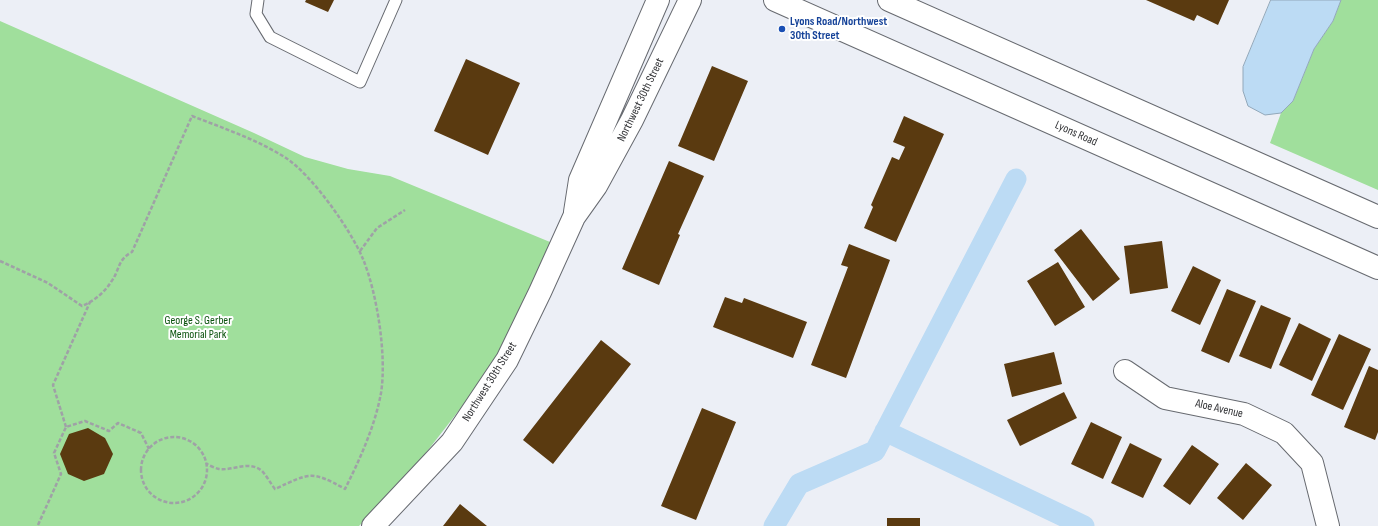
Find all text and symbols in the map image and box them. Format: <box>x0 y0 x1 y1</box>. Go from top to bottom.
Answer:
place label: Lyons Road/Northwest 30th Street <box>790 15 887 43</box>
marker: Lyons Road/Northwest 30th Street <box>777 24 787 34</box>
street label: Northwest 30th Street <box>615 56 667 144</box>
street label: Lyons Road <box>1053 118 1099 150</box>
park label: George S. Gerber Memorial Park <box>164 314 232 342</box>
street label: Northwest 30th Street <box>460 339 520 425</box>
street label: Aloe Avenue <box>1194 397 1244 421</box>

